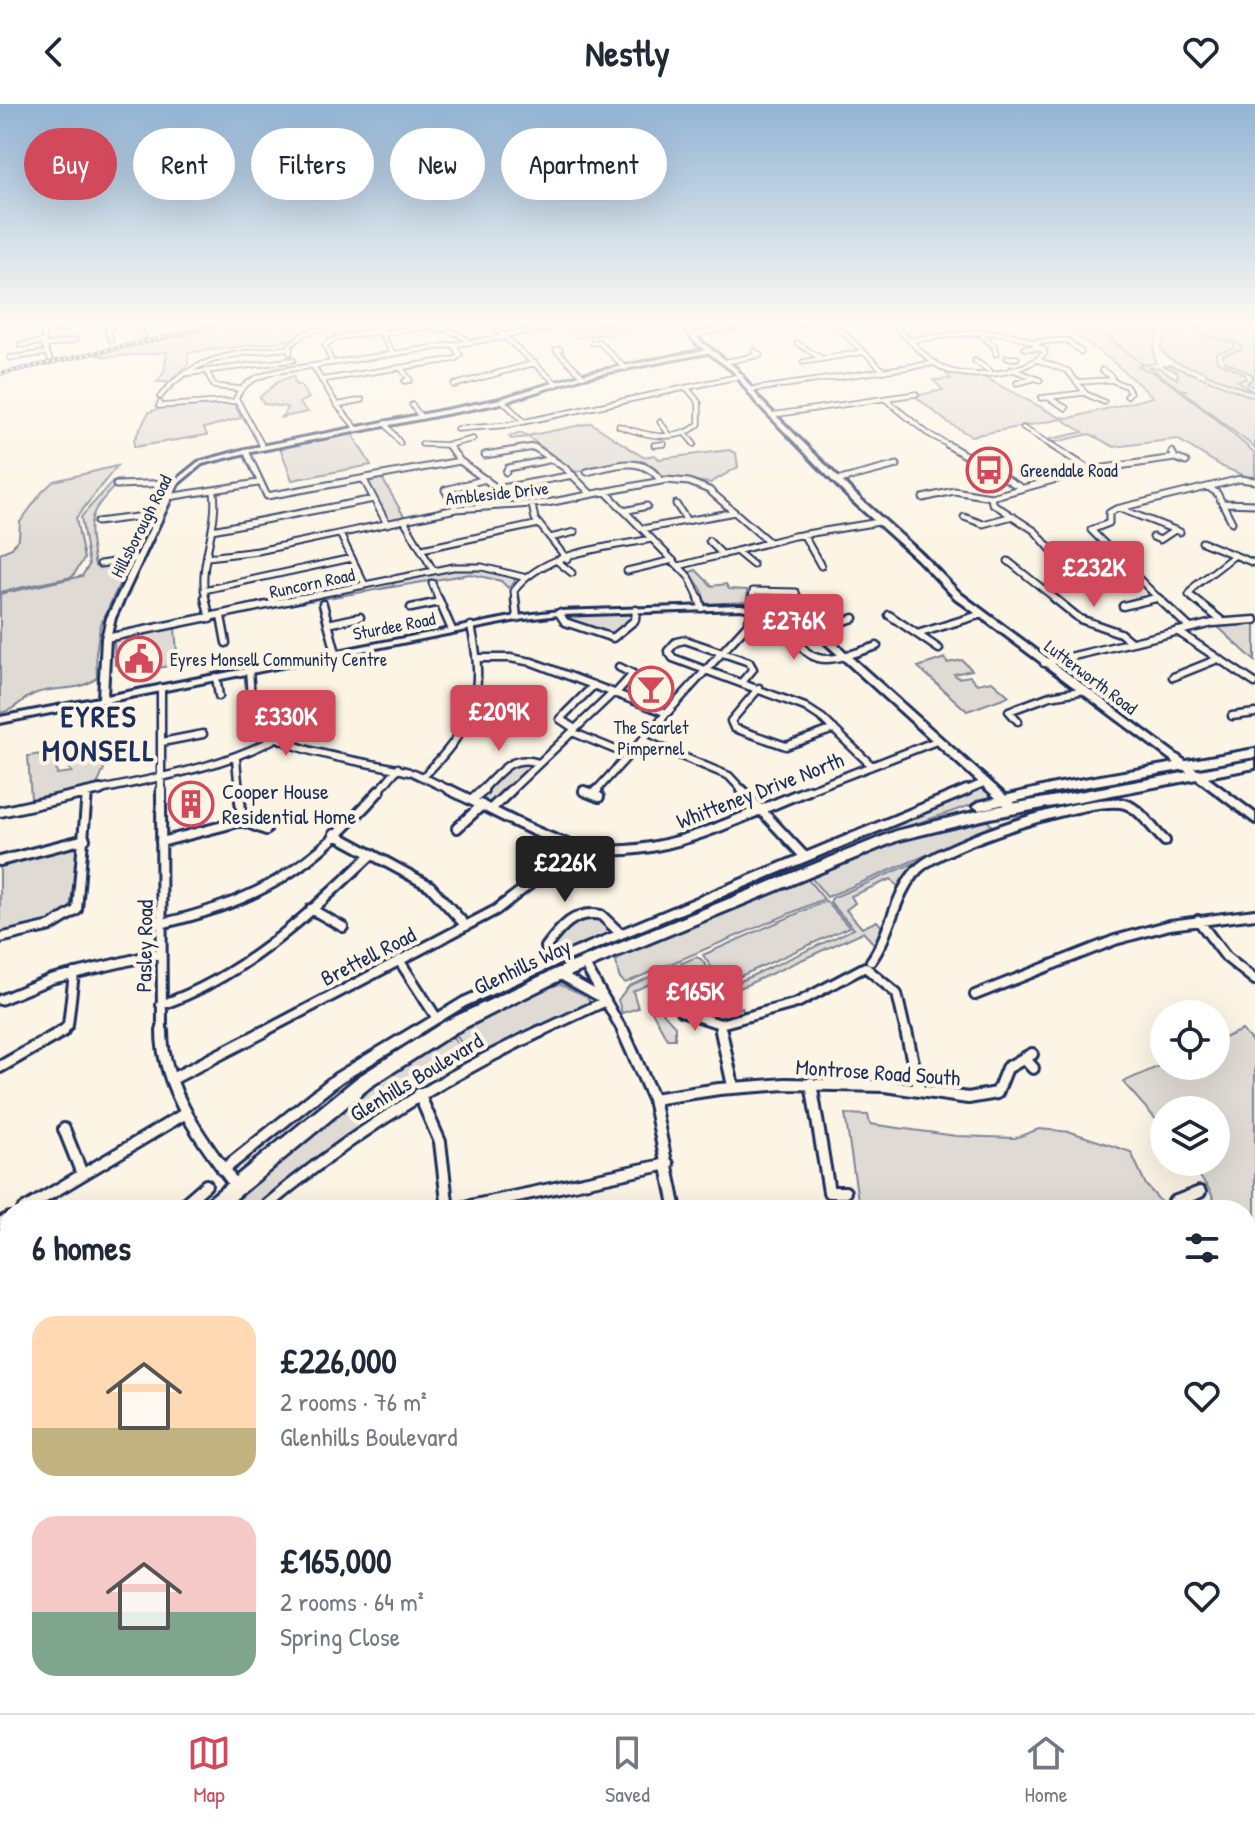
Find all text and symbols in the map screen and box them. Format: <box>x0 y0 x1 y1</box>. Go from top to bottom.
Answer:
text: Nestly <box>585 28 670 77</box>
icon: back <box>32 30 76 74</box>
icon: heart <box>1179 30 1223 74</box>
chip: Buy <box>24 128 117 200</box>
chip: Rent <box>133 128 235 200</box>
chip: Filters <box>251 128 374 200</box>
chip: New <box>390 128 485 200</box>
chip: Apartment <box>501 128 667 200</box>
bus stop icon: Greendale Road <box>965 446 1013 494</box>
place label: Greendale Road <box>1020 458 1118 483</box>
street label: Hillsborough Road <box>104 470 178 582</box>
street label: Ambleside Drive <box>444 475 550 511</box>
pin: £232K <box>1038 541 1150 609</box>
text: £232K <box>1062 549 1126 584</box>
street label: Runcorn Road <box>267 562 357 604</box>
pin: £276K <box>738 594 850 662</box>
text: £276K <box>762 602 826 637</box>
street label: Sturdee Road <box>351 606 437 646</box>
street label: Lutterworth Road <box>1039 634 1143 720</box>
public building icon: Eyres Monsell Community Centre <box>115 635 163 683</box>
place label: Eyres Monsell Community Centre <box>170 647 387 672</box>
bar icon: The Scarlet Pimpernel <box>627 665 675 713</box>
pin: £209K <box>443 685 555 753</box>
pin: £330K <box>230 690 342 758</box>
text: £209K <box>468 693 530 728</box>
district label: EYRES MONSELL <box>42 696 156 770</box>
text: £330K <box>255 698 317 733</box>
place label: The Scarlet Pimpernel <box>614 715 689 761</box>
street label: Whitteney Drive North <box>672 744 848 836</box>
place label: Cooper House Residential Home <box>222 776 357 831</box>
building icon: Cooper House Residential Home <box>167 780 215 828</box>
pin: £226K <box>509 836 621 904</box>
text: £226K <box>534 844 596 879</box>
street label: Pasley Road <box>128 899 160 993</box>
street label: Brettell Road <box>315 919 421 993</box>
street label: Glenhills Way <box>469 930 575 1002</box>
pin: £165K <box>639 965 751 1033</box>
text: £165K <box>666 973 724 1008</box>
map controls <box>1150 1000 1230 1176</box>
button: locate <box>1150 1000 1230 1080</box>
street label: Glenhills Boulevard <box>344 1025 488 1129</box>
street label: Montrose Road South <box>795 1051 961 1093</box>
button: layers <box>1150 1096 1230 1176</box>
text: 6 homes <box>32 1225 131 1271</box>
icon: filters <box>1180 1226 1224 1270</box>
text: £226,000 <box>280 1338 397 1384</box>
icon: home <box>96 1348 192 1444</box>
icon: heart <box>1180 1374 1224 1418</box>
text: 2 rooms · 76 m² <box>280 1384 427 1419</box>
text: Glenhills Boulevard <box>280 1419 458 1454</box>
text: £165,000 <box>280 1538 392 1584</box>
icon: home <box>96 1548 192 1644</box>
icon: heart <box>1180 1574 1224 1618</box>
text: 2 rooms · 64 m² <box>280 1584 424 1619</box>
text: Spring Close <box>280 1619 400 1654</box>
tab: Map <box>187 1731 231 1809</box>
tab: Saved <box>605 1731 650 1809</box>
tab: Home <box>1024 1731 1068 1809</box>

